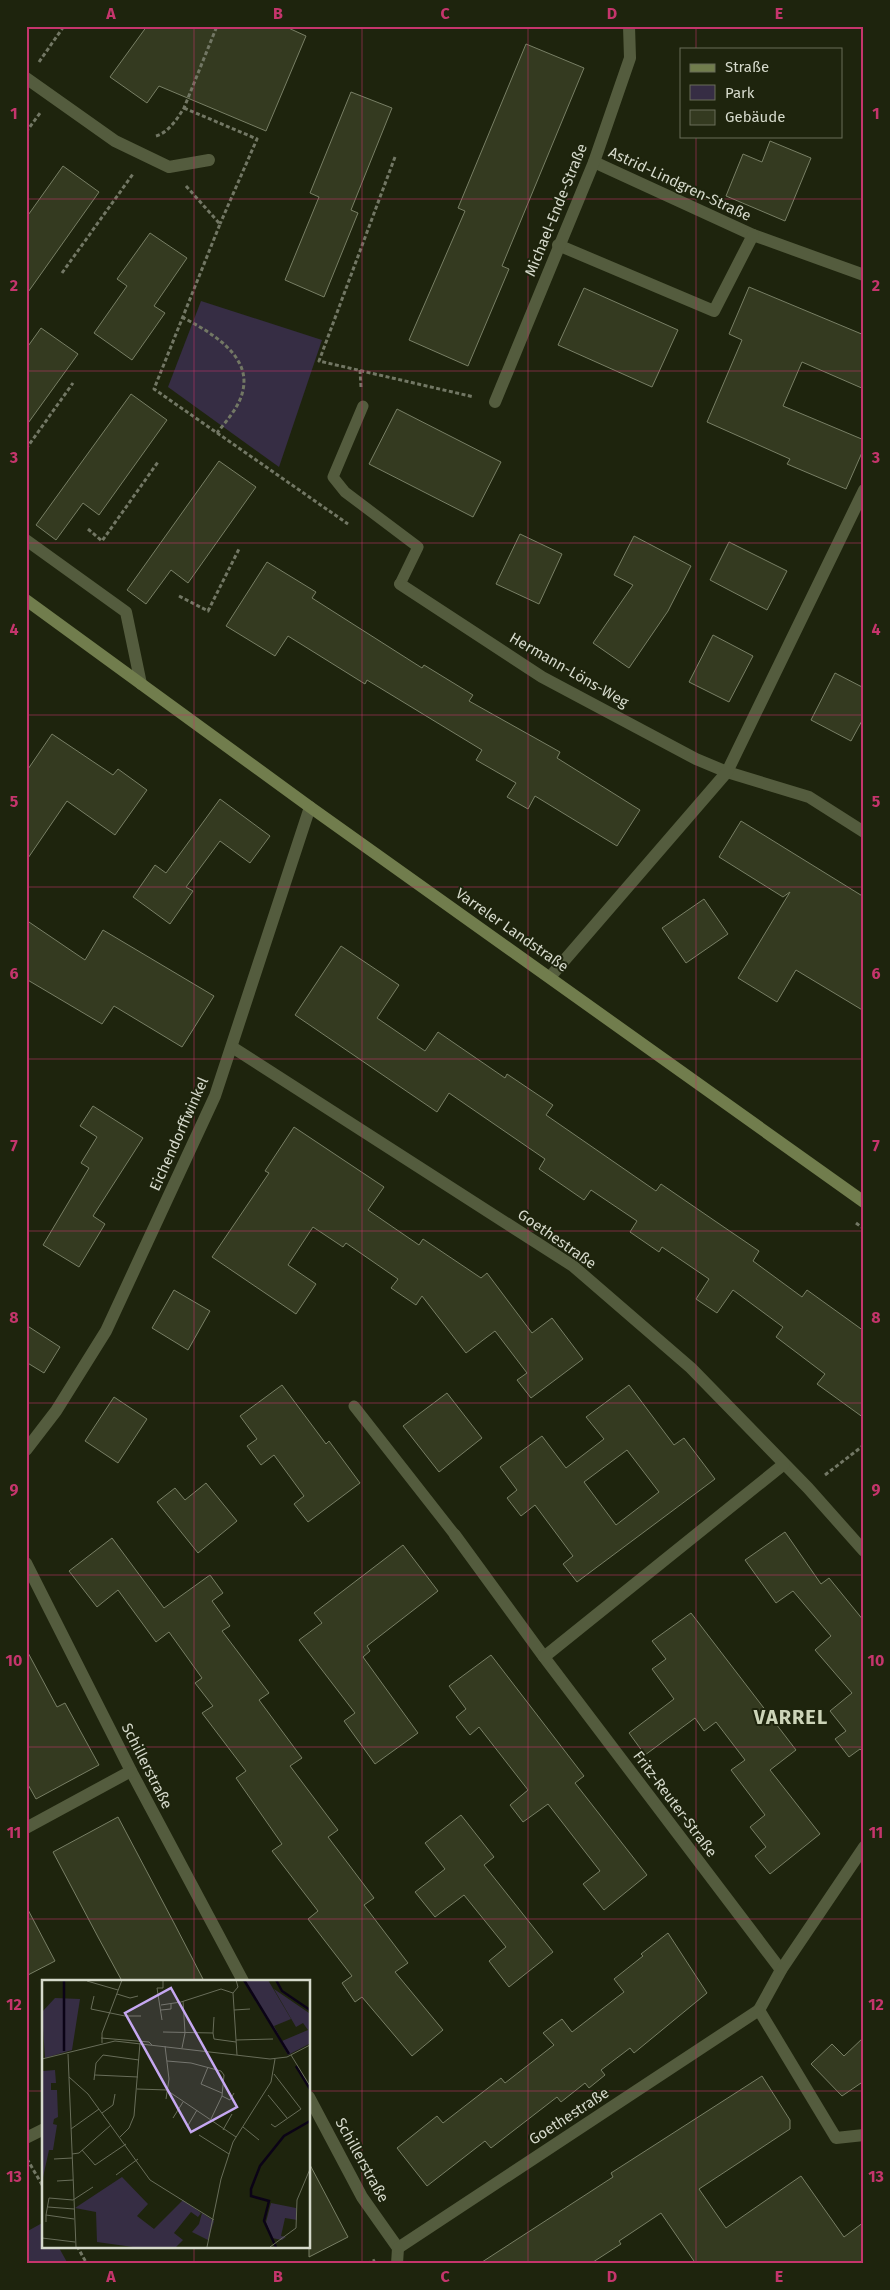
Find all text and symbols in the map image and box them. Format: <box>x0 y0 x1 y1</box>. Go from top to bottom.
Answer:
text: A <box>105 4 116 23</box>
text: B <box>273 4 283 23</box>
text: C <box>440 4 450 23</box>
text: D <box>607 4 617 23</box>
text: E <box>775 4 783 23</box>
legend <box>680 48 842 138</box>
text: Straße <box>725 58 769 76</box>
text: Park <box>725 84 755 102</box>
text: 1 <box>10 104 18 123</box>
text: 1 <box>872 104 880 123</box>
text: Gebäude <box>725 108 785 126</box>
street label: Michael-Ende-Straße <box>521 141 591 279</box>
street label: Astrid-Lindgren-Straße <box>606 143 754 225</box>
text: 2 <box>10 276 18 295</box>
text: 2 <box>872 276 880 295</box>
text: 3 <box>9 448 18 467</box>
text: 3 <box>871 448 880 467</box>
text: 4 <box>9 620 19 639</box>
text: 4 <box>871 620 881 639</box>
street label: Hermann-Löns-Weg <box>506 629 632 712</box>
text: 5 <box>10 792 19 811</box>
text: 5 <box>872 792 881 811</box>
street label: Varreler Landstraße <box>452 884 572 976</box>
text: 6 <box>9 964 19 983</box>
text: 6 <box>871 964 881 983</box>
street label: Eichendorffwinkel <box>146 1074 212 1194</box>
text: 7 <box>10 1136 18 1155</box>
text: 7 <box>872 1136 880 1155</box>
street label: Goethestraße <box>514 1205 600 1273</box>
text: 8 <box>9 1308 19 1327</box>
text: 8 <box>871 1308 881 1327</box>
text: 9 <box>10 1480 19 1499</box>
text: 9 <box>872 1480 881 1499</box>
text: 10 <box>6 1651 22 1670</box>
text: 10 <box>868 1651 884 1670</box>
district label: VARREL <box>753 1705 828 1729</box>
street label: Schillerstraße <box>118 1720 176 1812</box>
street label: Fritz-Reuter-Straße <box>629 1747 721 1861</box>
text: 11 <box>7 1823 21 1842</box>
text: 11 <box>869 1823 883 1842</box>
inset map <box>42 1980 310 2248</box>
text: 12 <box>6 1995 22 2014</box>
text: 12 <box>868 1995 884 2014</box>
street label: Goethestraße <box>526 2083 612 2149</box>
street label: Schillerstraße <box>331 2115 393 2205</box>
text: 13 <box>6 2167 22 2186</box>
text: 13 <box>868 2167 884 2186</box>
text: A <box>105 2267 116 2286</box>
text: B <box>273 2267 283 2286</box>
text: C <box>440 2267 450 2286</box>
text: D <box>607 2267 617 2286</box>
text: E <box>775 2267 783 2286</box>

